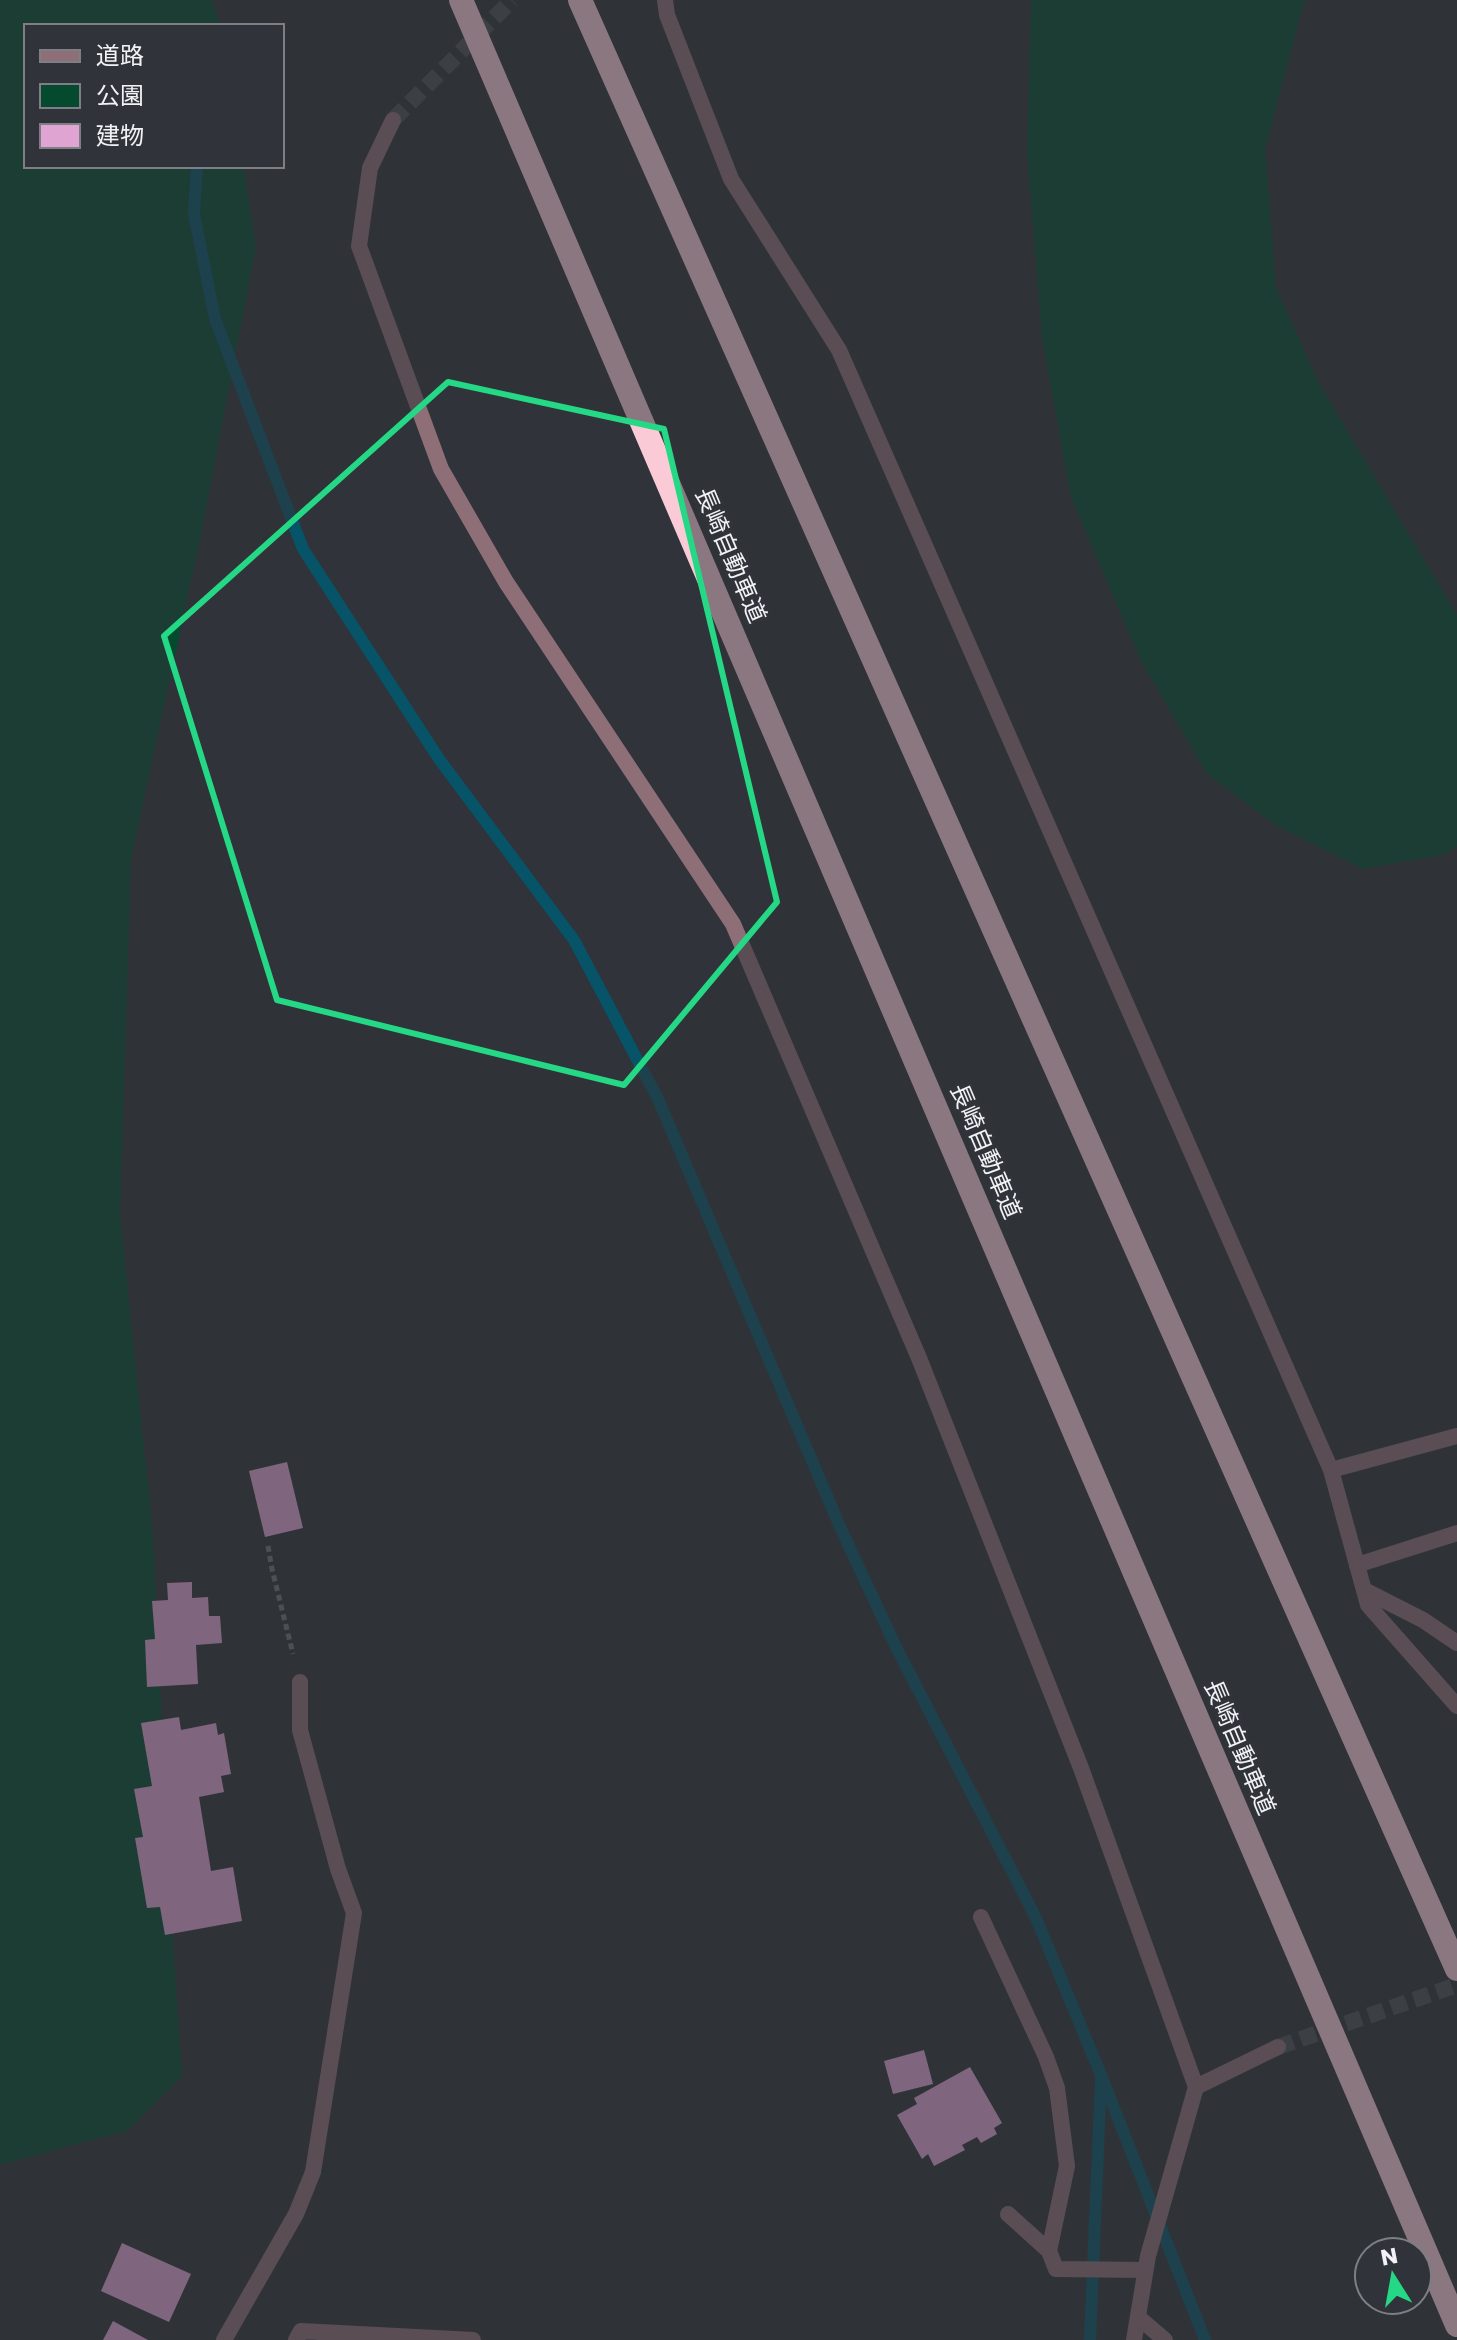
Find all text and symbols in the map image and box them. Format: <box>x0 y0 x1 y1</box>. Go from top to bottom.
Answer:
legend <box>24 24 284 168</box>
text: 道路 <box>96 39 144 72</box>
text: 公園 <box>96 79 144 112</box>
text: 建物 <box>96 119 144 152</box>
street label: 長崎自動車道 <box>688 482 774 628</box>
street label: 長崎自動車道 <box>943 1078 1029 1224</box>
street label: 長崎自動車道 <box>1197 1674 1283 1820</box>
north arrow <box>1353 2236 1433 2316</box>
text: N <box>1378 2240 1400 2274</box>

